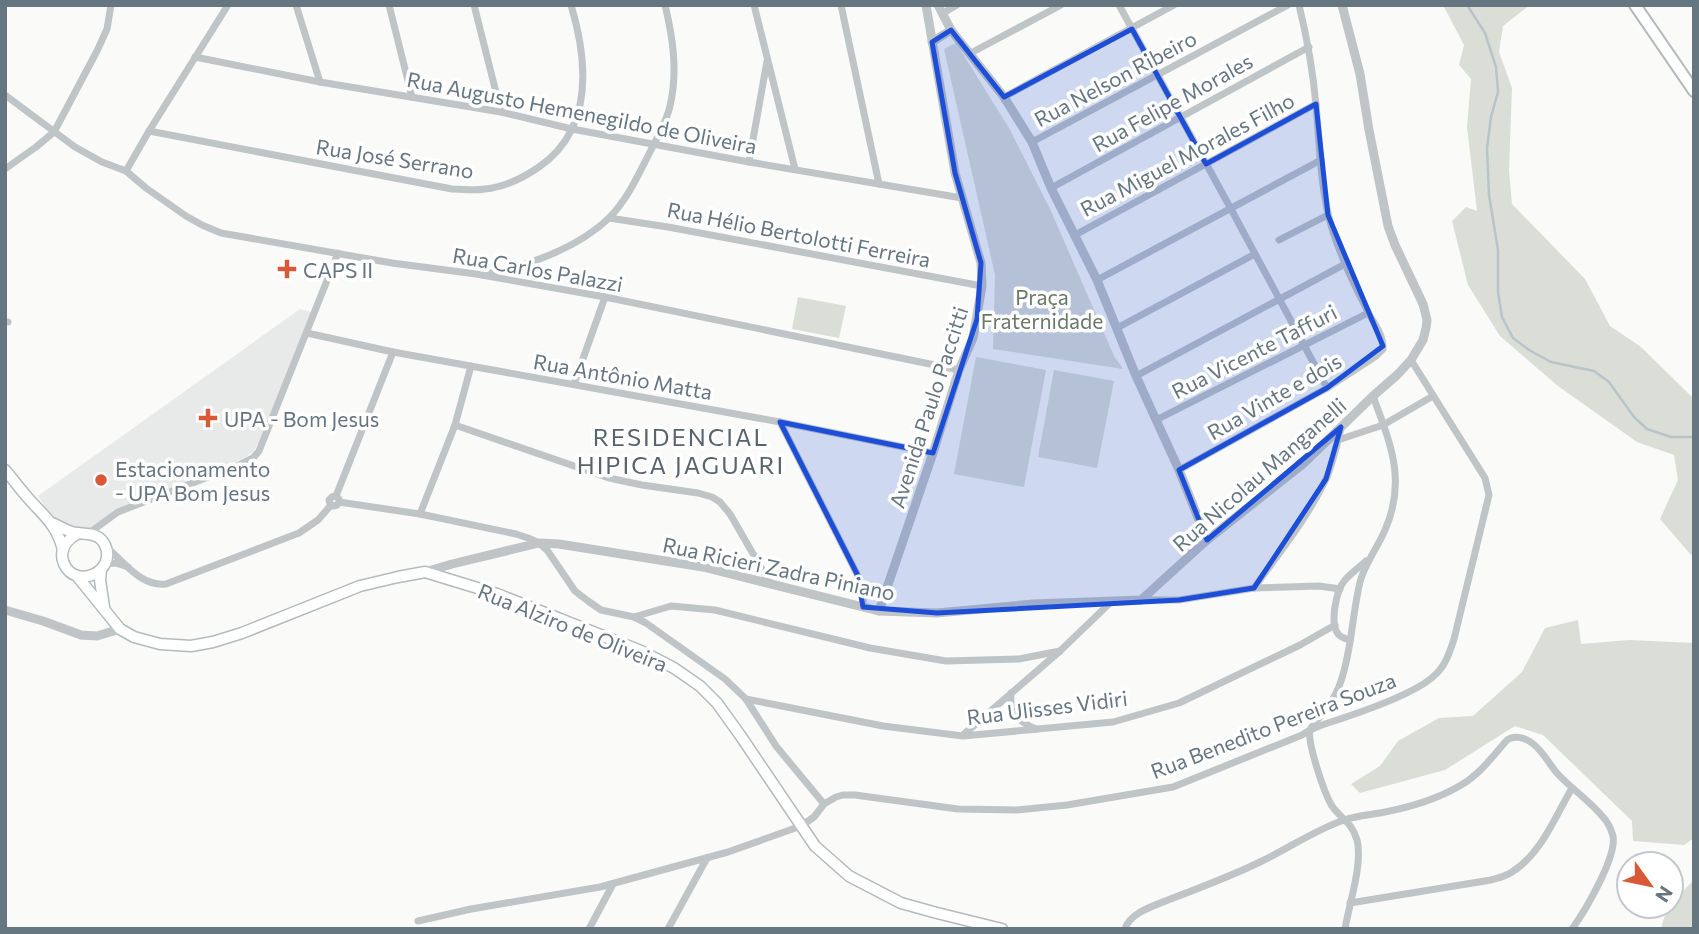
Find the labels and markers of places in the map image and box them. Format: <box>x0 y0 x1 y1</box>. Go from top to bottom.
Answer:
place label: CAPS II <box>303 257 373 282</box>
marker: CAPS II <box>277 259 297 279</box>
place label: UPA - Bom Jesus <box>224 406 379 431</box>
marker: UPA - Bom Jesus <box>198 408 218 428</box>
place label: Estacionamento - UPA Bom Jesus <box>115 456 270 505</box>
marker: Estacionamento - UPA Bom Jesus <box>93 472 109 488</box>

